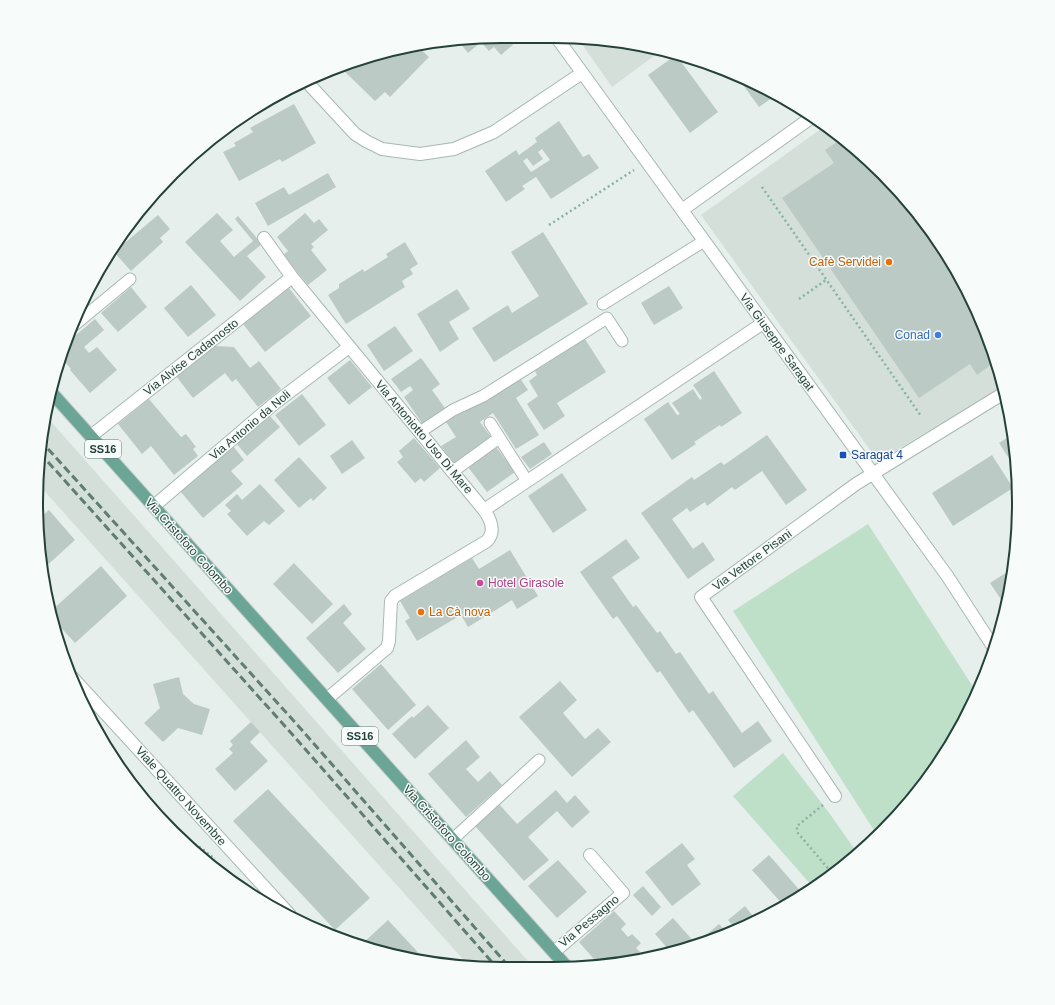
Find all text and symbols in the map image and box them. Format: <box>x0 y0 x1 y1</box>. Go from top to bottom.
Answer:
place label: Cafè Servidei <box>809 255 881 269</box>
marker: Cafè Servidei <box>884 257 894 267</box>
street label: Via Giuseppe Saragat <box>737 290 817 394</box>
street label: Via Alvise Cadamosto <box>141 315 241 398</box>
place label: Conad <box>895 328 930 342</box>
marker: Conad <box>933 330 943 340</box>
street label: Via Antoniotto Uso Di Mare <box>372 377 476 497</box>
street label: Via Antonio da Noli <box>207 387 293 463</box>
road number: SS16 <box>85 440 121 458</box>
place label: Saragat 4 <box>851 448 903 462</box>
marker: Saragat 4 <box>838 450 848 460</box>
street label: Via Cristoforo Colombo <box>142 495 236 597</box>
street label: Via Vettore Pisani <box>710 527 794 593</box>
place label: Hotel Girasole <box>488 576 564 590</box>
marker: Hotel Girasole <box>475 578 485 588</box>
place label: La Cà nova <box>429 605 491 619</box>
marker: La Cà nova <box>416 607 426 617</box>
road number: SS16 <box>342 727 378 745</box>
street label: Viale Quattro Novembre <box>133 744 229 849</box>
street label: Via Cristoforo Colombo <box>400 782 494 884</box>
street label: Via Pessagno <box>556 892 622 950</box>

